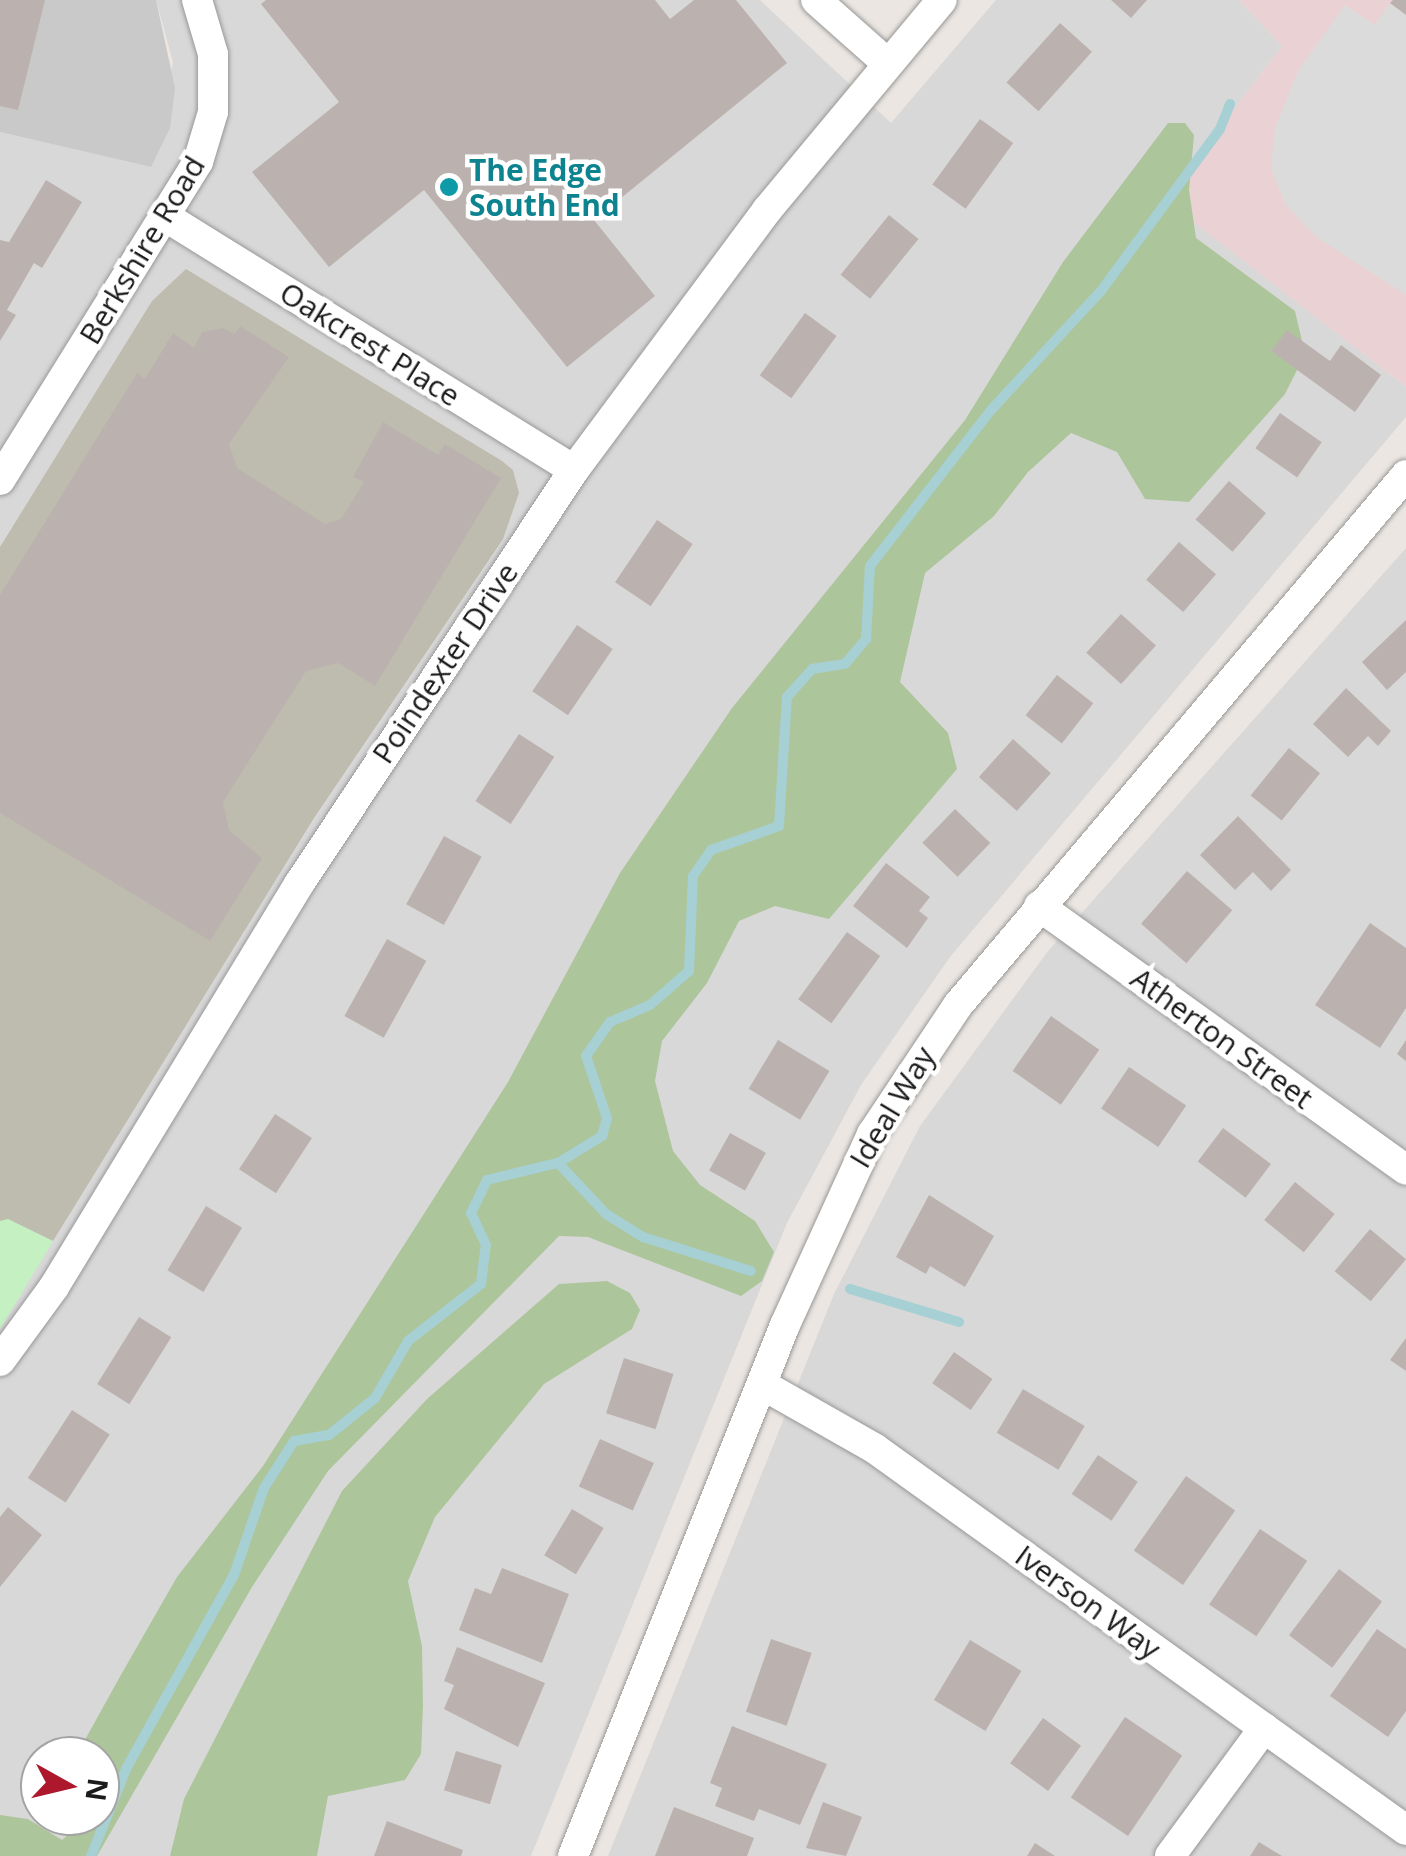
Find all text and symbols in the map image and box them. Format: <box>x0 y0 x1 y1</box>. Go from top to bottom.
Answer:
street label: Berkshire Road <box>72 149 212 351</box>
place label: The Edge South End <box>469 152 620 222</box>
marker: The Edge South End <box>438 176 460 198</box>
street label: Oakcrest Place <box>273 274 467 414</box>
street label: Poindexter Drive <box>365 556 525 770</box>
street label: Atherton Street <box>1124 960 1320 1116</box>
street label: Ideal Way <box>842 1040 942 1174</box>
street label: Iverson Way <box>1008 1537 1168 1667</box>
north arrow <box>20 1736 120 1836</box>
text: N <box>77 1776 118 1804</box>

